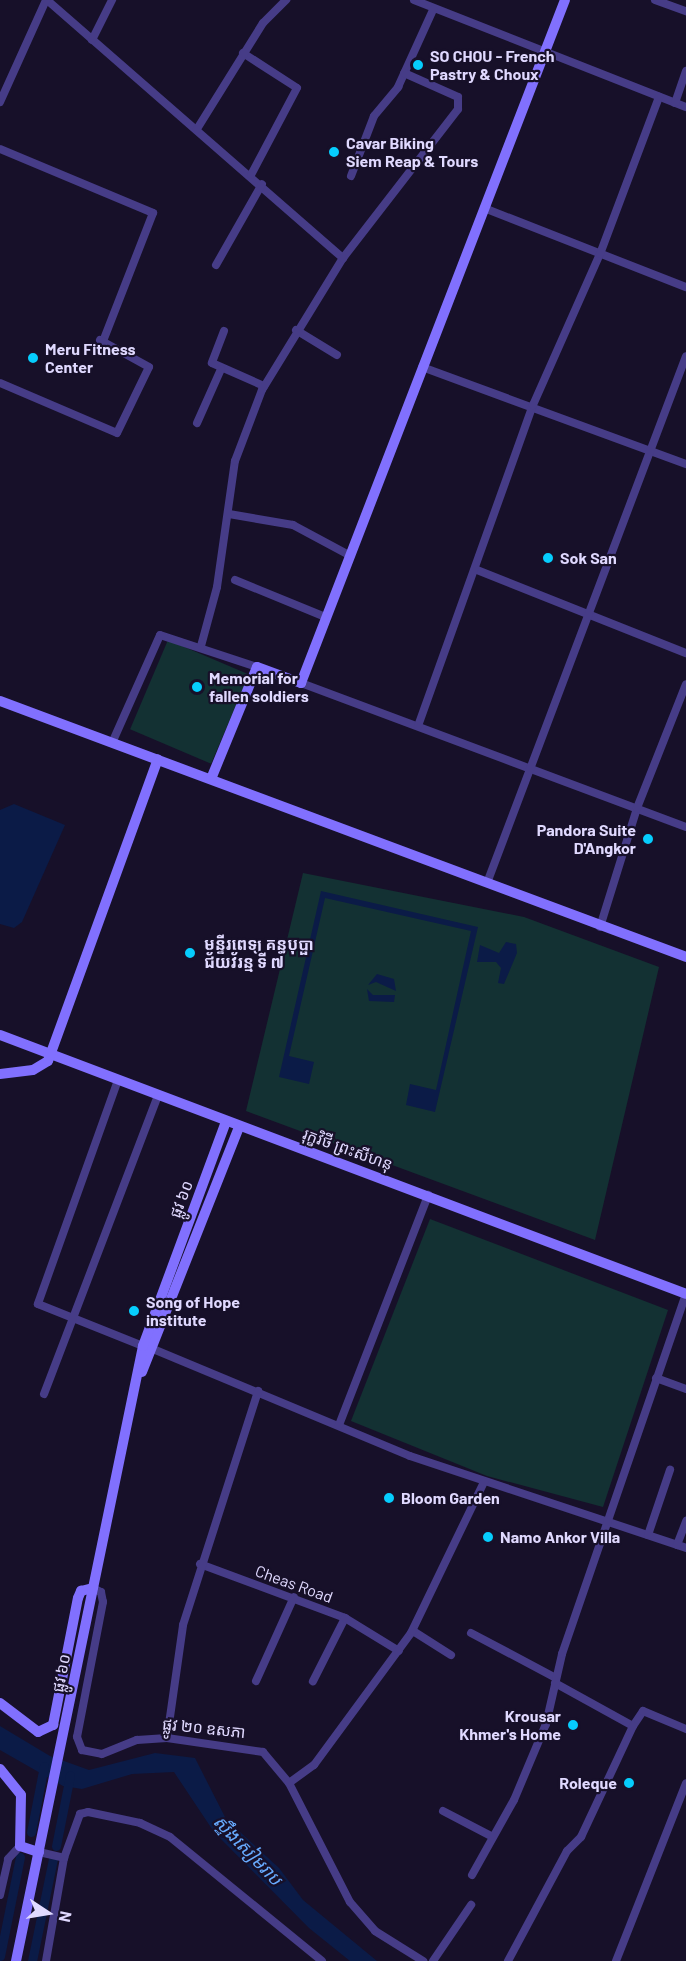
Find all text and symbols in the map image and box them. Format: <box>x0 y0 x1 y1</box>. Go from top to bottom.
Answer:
place label: SO CHOU - French Pastry & Choux <box>430 46 555 84</box>
marker: SO CHOU - French Pastry & Choux <box>411 58 425 72</box>
place label: Cavar Biking Siem Reap & Tours <box>346 133 478 171</box>
marker: Cavar Biking Siem Reap & Tours <box>327 145 341 159</box>
place label: Meru Fitness Center <box>45 339 136 377</box>
marker: Meru Fitness Center <box>26 351 40 365</box>
place label: Sok San <box>560 548 617 568</box>
marker: Sok San <box>541 551 555 565</box>
place label: Memorial for fallen soldiers <box>209 668 309 706</box>
marker: Memorial for fallen soldiers <box>190 680 204 694</box>
place label: Pandora Suite D'Angkor <box>537 820 636 858</box>
marker: Pandora Suite D'Angkor <box>641 832 655 846</box>
place label: មន្ទីរពេទ្យ គន្ធបុប្ផា ជ័យវ័រន្ម ទី ៧ <box>204 934 314 972</box>
marker: មន្ទីរពេទ្យ គន្ធបុប្ផា ជ័យវ័រន្ម ទី ៧ <box>181 944 199 962</box>
street label: រុក្ខវិថី ព្រះសីហនុ <box>300 1124 396 1174</box>
street label: ផ្លូវ ៦០ <box>165 1177 197 1221</box>
place label: Song of Hope institute <box>146 1292 240 1330</box>
marker: Song of Hope institute <box>127 1304 141 1318</box>
place label: Bloom Garden <box>401 1488 500 1508</box>
marker: Bloom Garden <box>382 1491 396 1505</box>
place label: Namo Ankor Villa <box>500 1527 620 1547</box>
marker: Namo Ankor Villa <box>481 1530 495 1544</box>
street label: Cheas Road <box>253 1561 335 1607</box>
street label: ផ្លូវ ៦០ <box>48 1652 74 1694</box>
place label: Krousar Khmer's Home <box>459 1706 561 1744</box>
street label: ផ្លូវ ២០ ឧសភា <box>161 1714 247 1742</box>
marker: Krousar Khmer's Home <box>566 1718 580 1732</box>
place label: Roleque <box>559 1773 617 1793</box>
marker: Roleque <box>622 1776 636 1790</box>
water label: ស្ទឹងសៀមរាប <box>209 1810 287 1890</box>
north arrow <box>18 1883 78 1943</box>
text: N <box>56 1910 76 1924</box>

